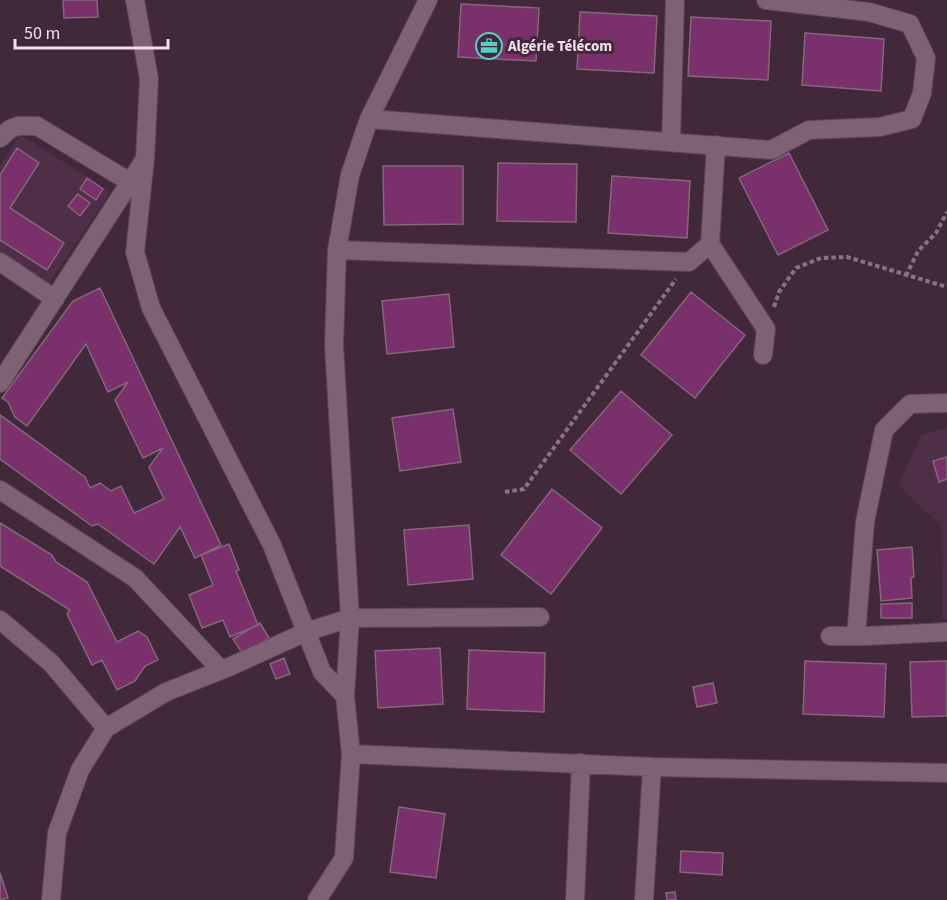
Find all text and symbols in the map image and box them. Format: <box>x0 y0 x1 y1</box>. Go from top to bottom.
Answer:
scale bar <box>15 12 168 50</box>
text: 50 m <box>24 21 60 46</box>
office icon: Algérie Télécom <box>474 31 504 61</box>
place label: Algérie Télécom <box>507 36 612 57</box>

